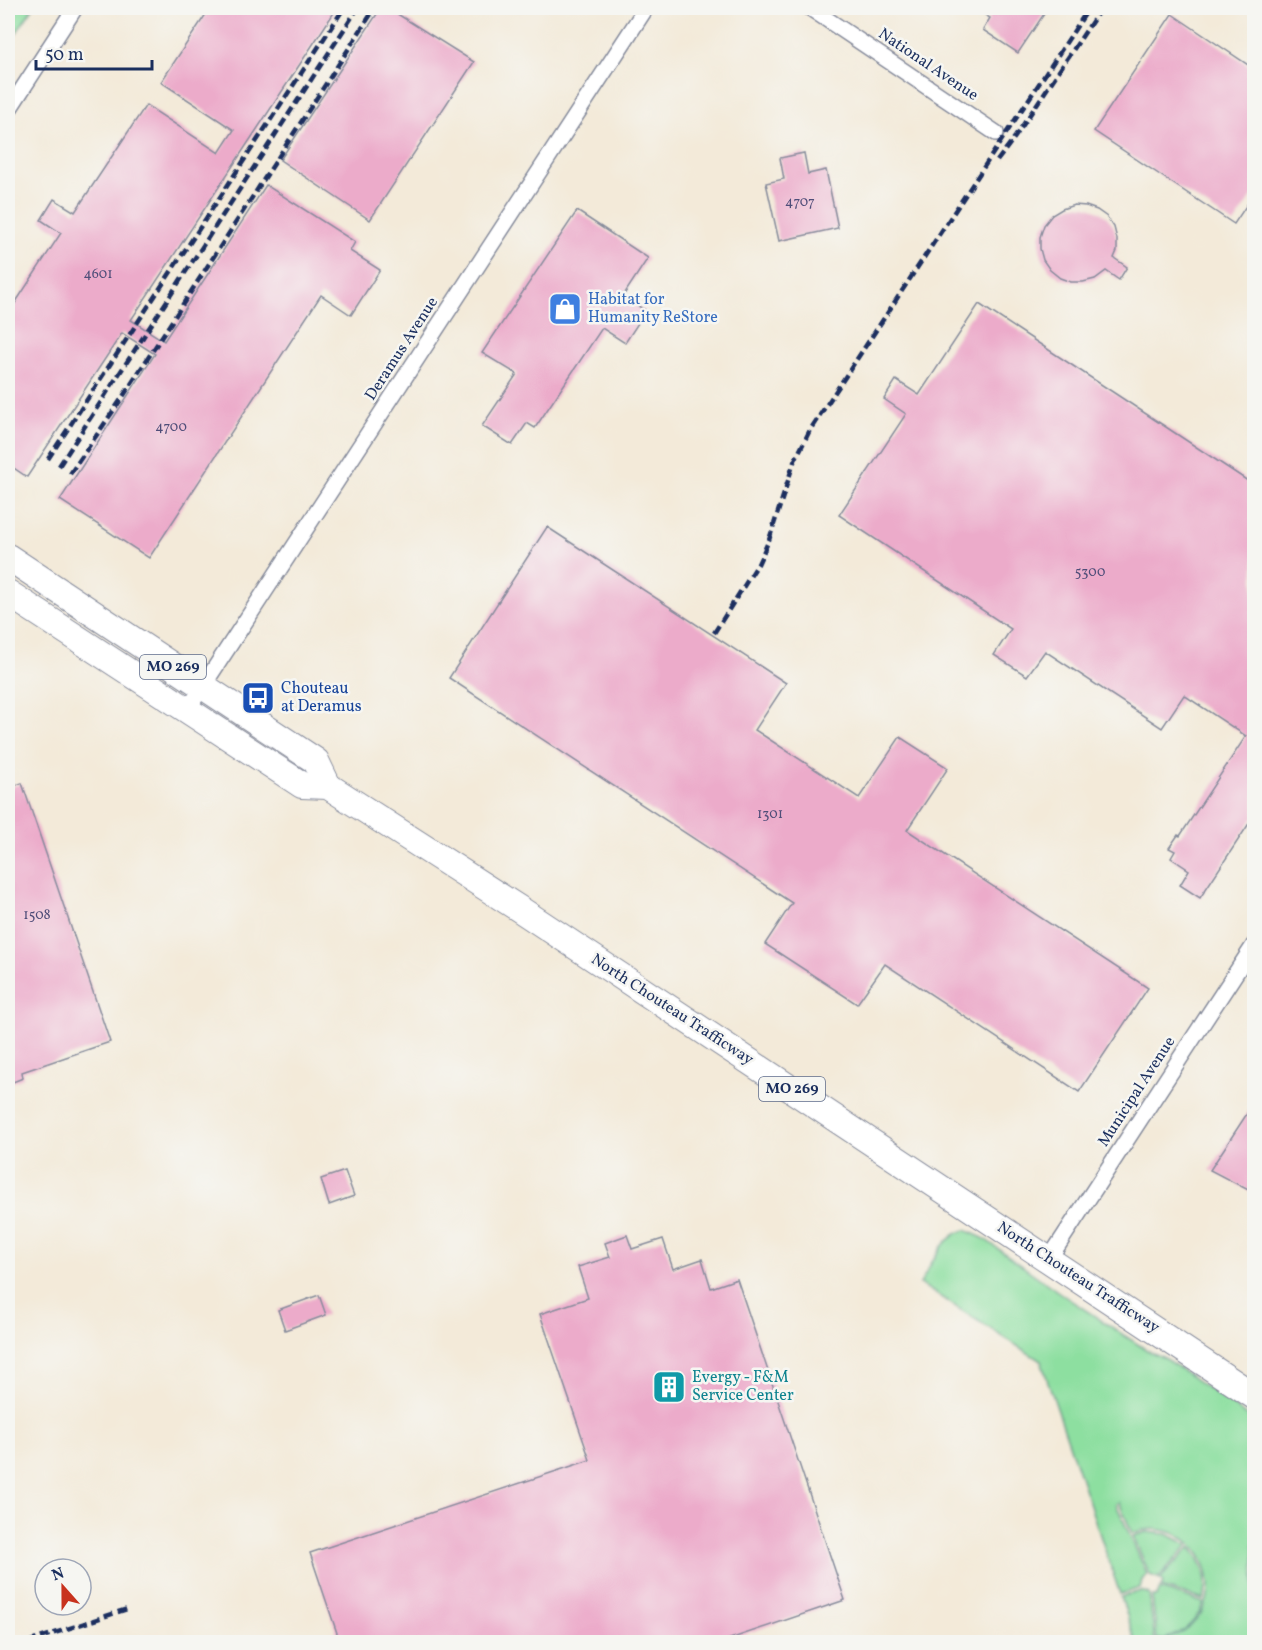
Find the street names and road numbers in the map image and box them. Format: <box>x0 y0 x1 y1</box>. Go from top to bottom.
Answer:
street label: National Avenue <box>874 23 982 107</box>
street label: Deramus Avenue <box>360 293 444 405</box>
road number: MO 269 <box>140 655 206 679</box>
street label: North Chouteau Trafficway <box>586 949 758 1071</box>
street label: Municipal Avenue <box>1093 1033 1181 1151</box>
road number: MO 269 <box>759 1077 825 1101</box>
street label: North Chouteau Trafficway <box>992 1217 1164 1339</box>

